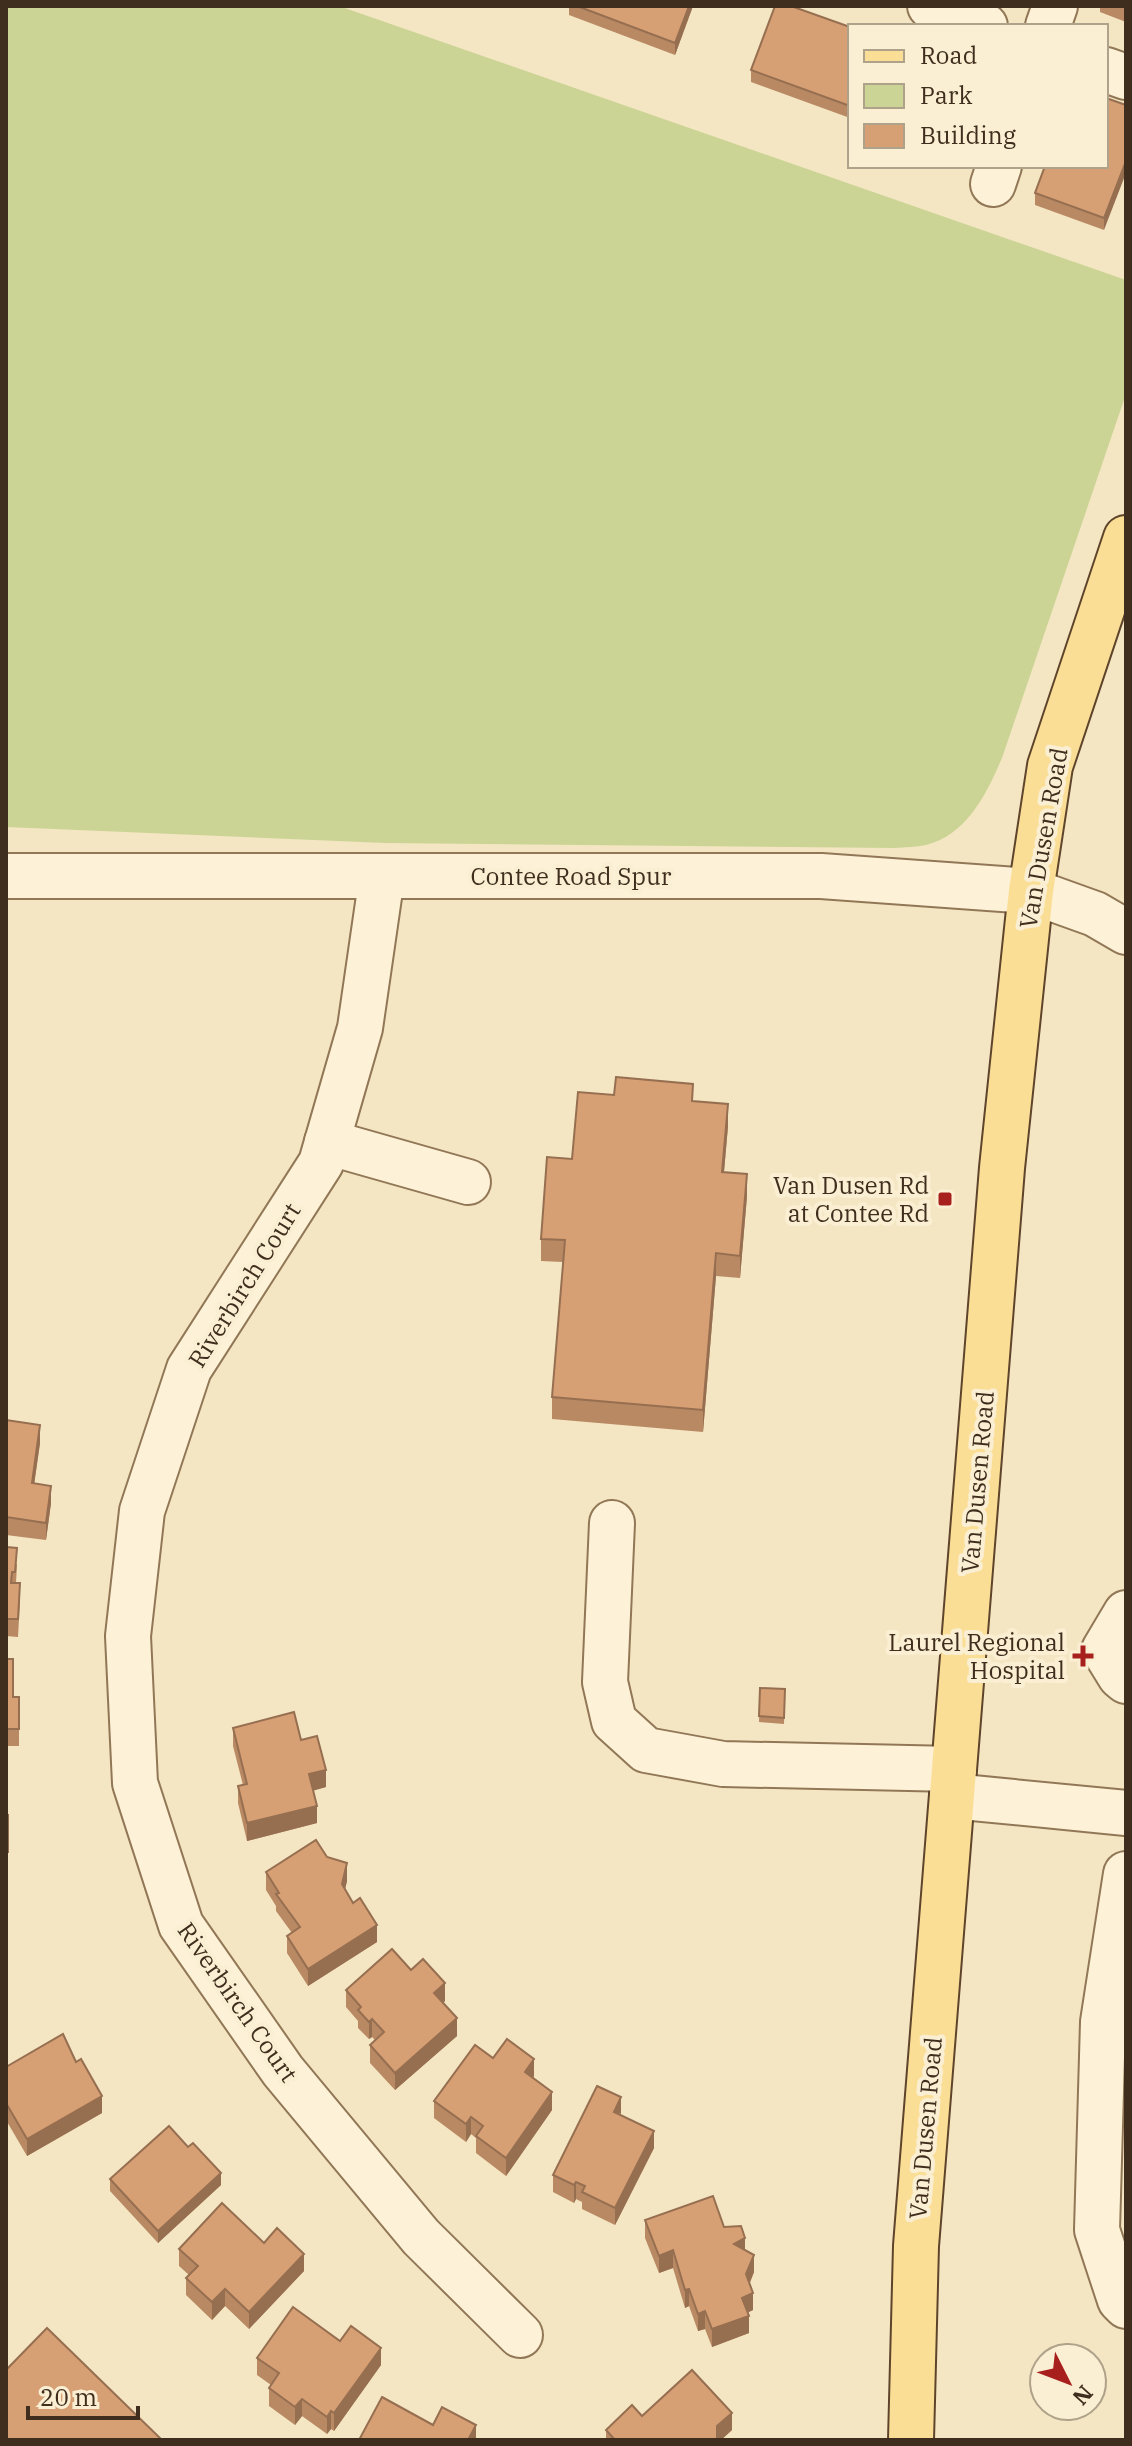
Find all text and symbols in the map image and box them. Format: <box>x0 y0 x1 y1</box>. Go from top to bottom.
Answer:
legend <box>848 24 1108 168</box>
text: Road <box>920 39 977 71</box>
text: Park <box>920 79 972 111</box>
text: Building <box>920 119 1016 151</box>
street label: Van Dusen Road <box>1011 745 1075 931</box>
street label: Contee Road Spur <box>471 860 672 892</box>
place label: Van Dusen Rd at Contee Rd <box>773 1169 929 1229</box>
marker: Van Dusen Rd at Contee Rd <box>936 1190 954 1208</box>
street label: Riverbirch Court <box>181 1197 307 1373</box>
street label: Van Dusen Road <box>953 1390 1001 1574</box>
place label: Laurel Regional Hospital <box>888 1626 1065 1686</box>
marker: Laurel Regional Hospital <box>1072 1645 1094 1667</box>
street label: Riverbirch Court <box>171 1916 305 2088</box>
street label: Van Dusen Road <box>901 2036 949 2220</box>
north arrow <box>1028 2342 1108 2422</box>
scale bar <box>28 2370 138 2420</box>
text: N <box>1067 2380 1100 2412</box>
text: 20 m <box>40 2381 97 2413</box>

